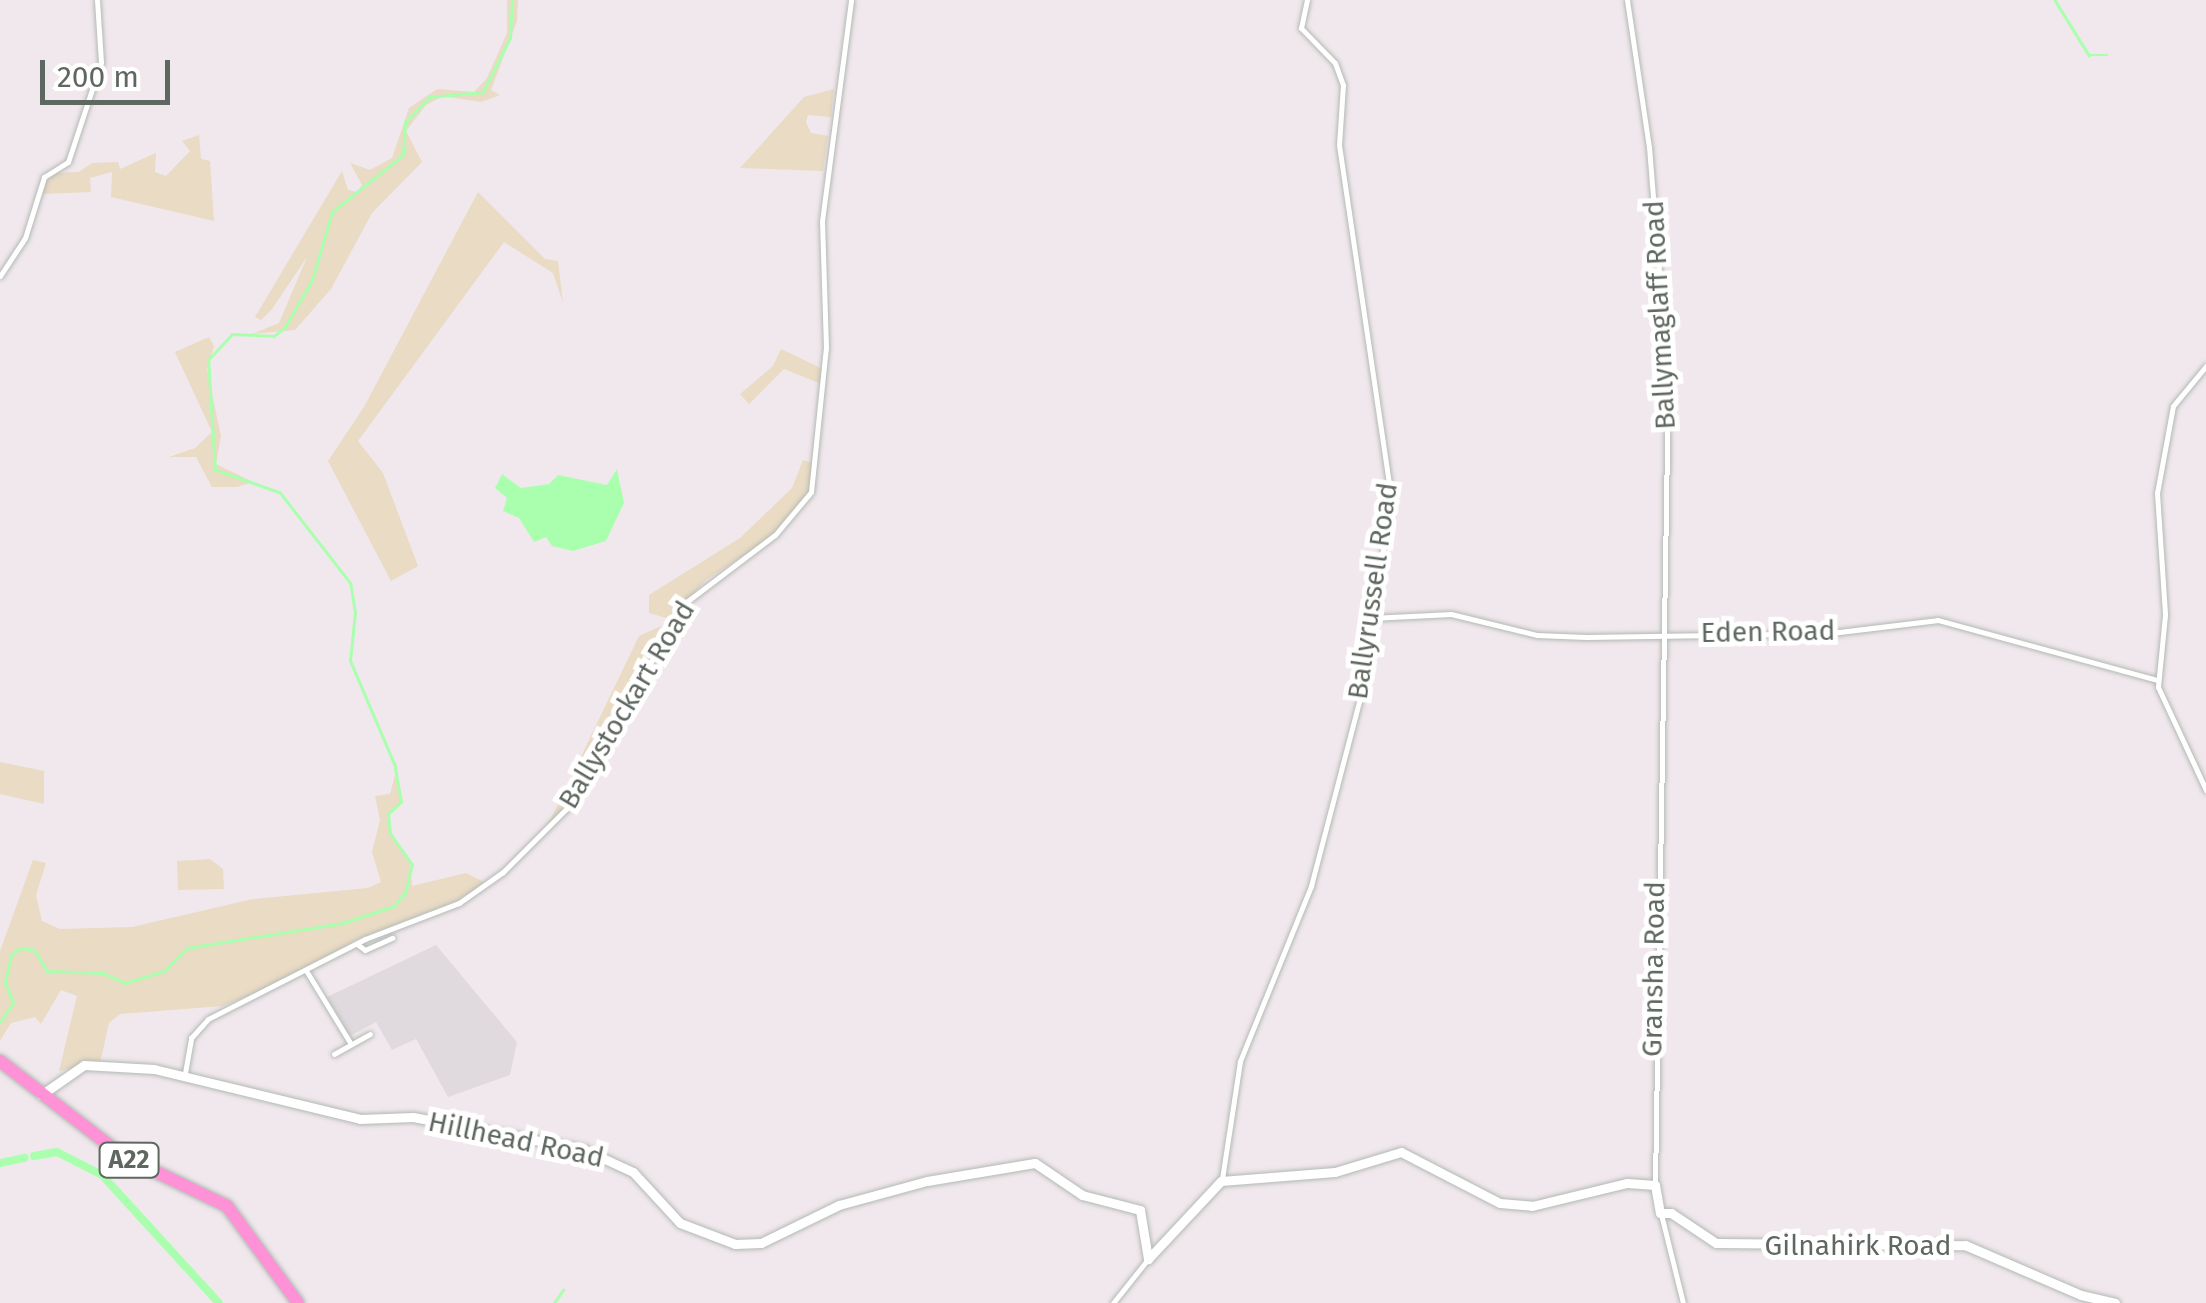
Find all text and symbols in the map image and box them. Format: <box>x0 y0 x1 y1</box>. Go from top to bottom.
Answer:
scale bar <box>45 40 175 102</box>
text: 200 m <box>57 59 139 95</box>
street label: Ballymaglaff Road <box>1637 200 1683 430</box>
street label: Ballyrussell Road <box>1341 480 1405 702</box>
street label: Ballystockart Road <box>552 595 702 815</box>
street label: Eden Road <box>1700 614 1836 650</box>
street label: Gransha Road <box>1636 881 1672 1057</box>
street label: Hillhead Road <box>425 1105 607 1175</box>
road number: A22 <box>96 1140 162 1180</box>
street label: Gilnahirk Road <box>1765 1229 1951 1263</box>

